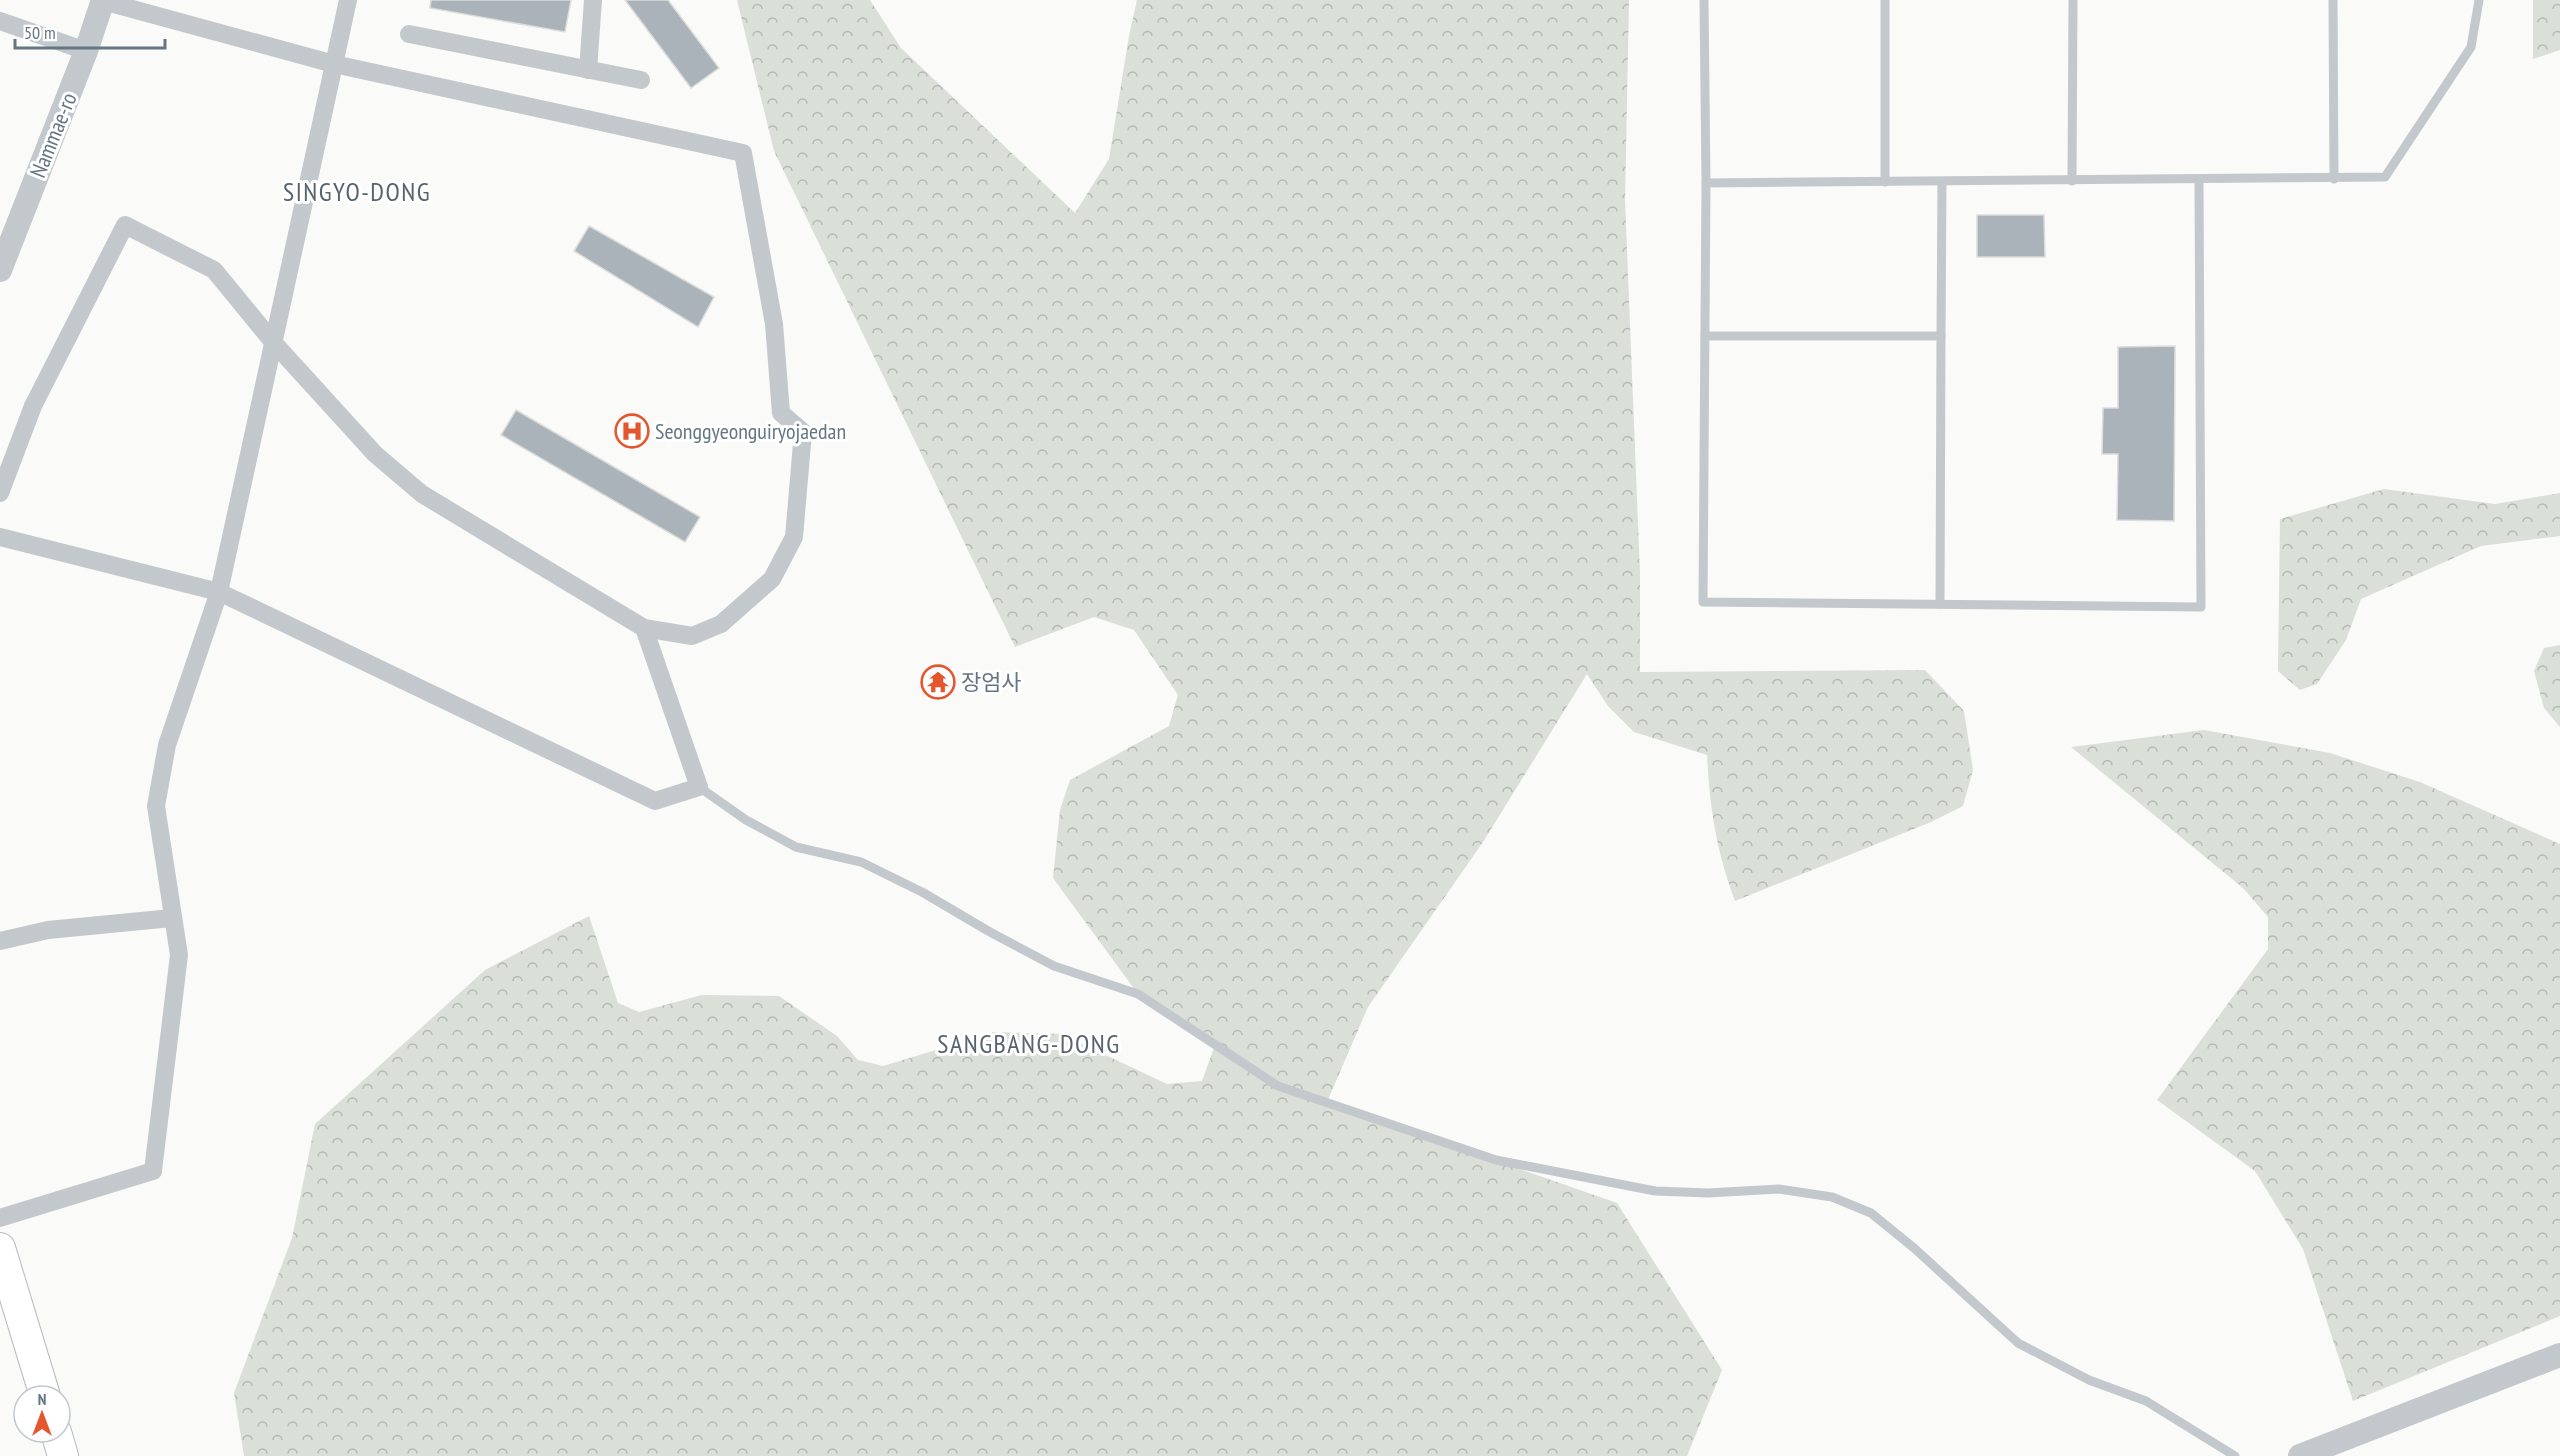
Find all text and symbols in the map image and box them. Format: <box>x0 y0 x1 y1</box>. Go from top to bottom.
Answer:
scale bar <box>15 12 165 50</box>
text: 50 m <box>24 21 56 44</box>
street label: Nammae-ro <box>23 88 83 182</box>
district label: SINGYO-DONG <box>283 175 431 208</box>
hospital icon: Seonggyeonguiryojaedan <box>614 413 650 449</box>
place label: Seonggyeonguiryojaedan <box>655 417 846 445</box>
temple icon: 장엄사 <box>920 664 956 700</box>
place label: 장엄사 <box>961 668 1022 696</box>
district label: SANGBANG-DONG <box>937 1027 1121 1060</box>
north arrow <box>12 1384 72 1444</box>
text: N <box>38 1389 46 1409</box>

